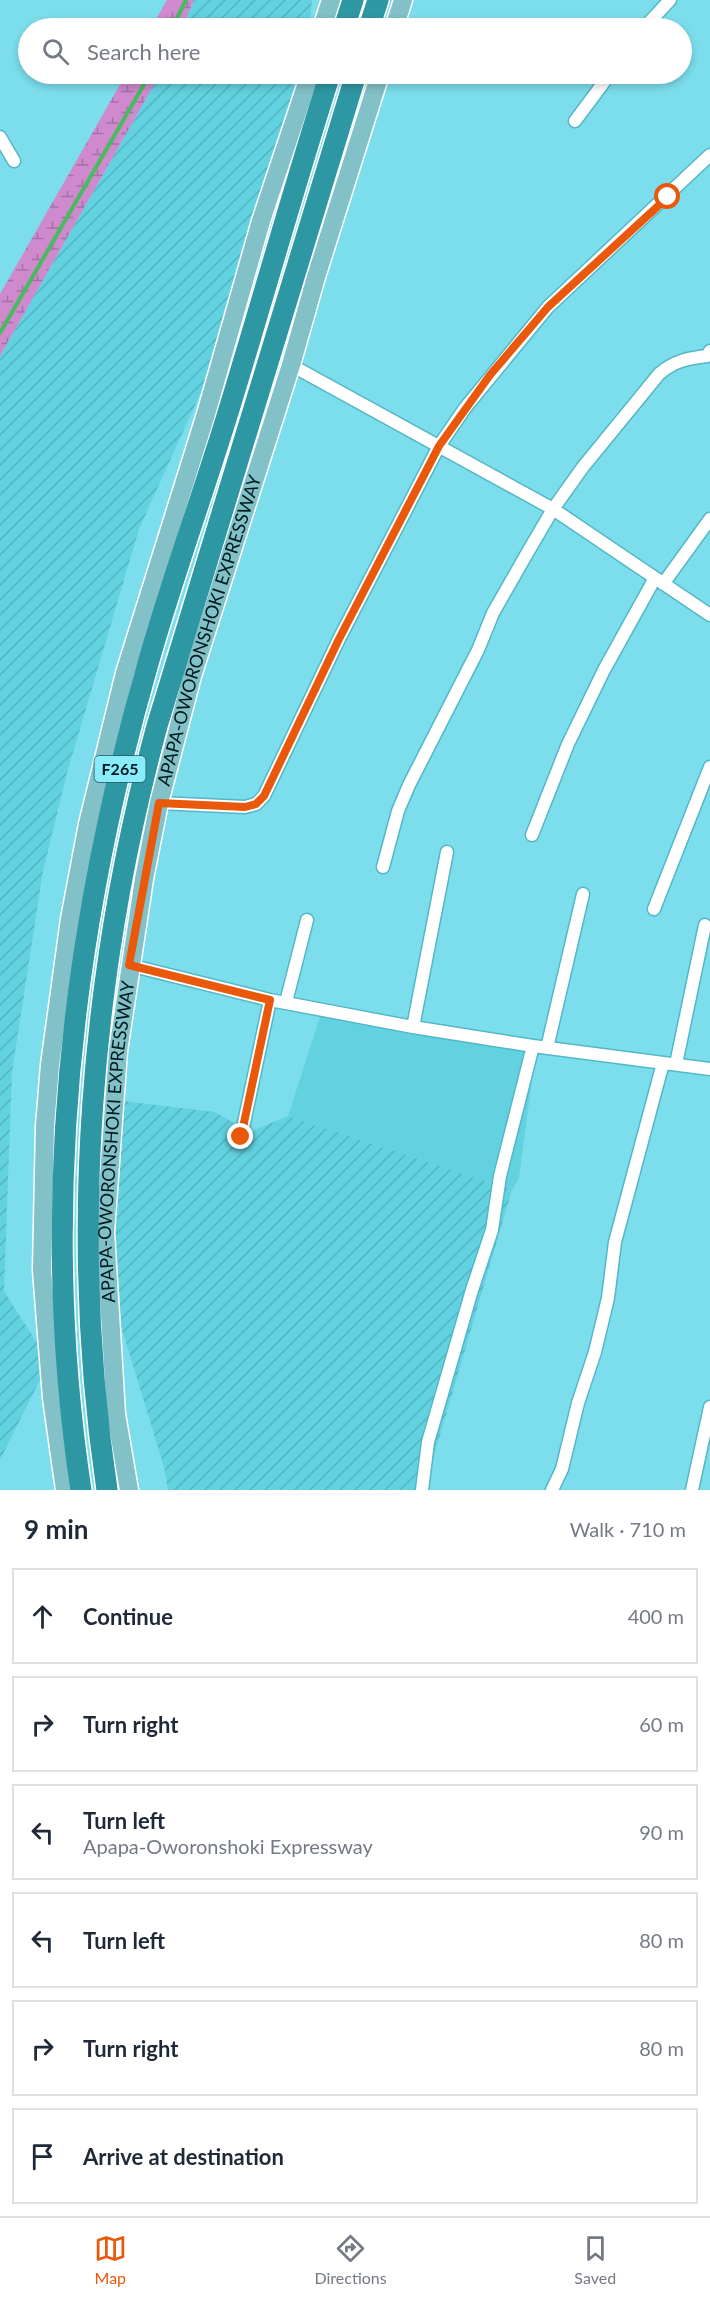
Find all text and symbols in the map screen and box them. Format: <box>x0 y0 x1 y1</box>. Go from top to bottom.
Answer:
search box <box>18 18 692 84</box>
icon: search <box>39 35 72 68</box>
text: Search here <box>87 38 200 65</box>
route start <box>654 183 680 209</box>
street label: APAPA-OWORONSHOKI EXPRESSWAY <box>152 471 265 788</box>
road number: F265 <box>94 756 146 782</box>
street label: APAPA-OWORONSHOKI EXPRESSWAY <box>93 979 139 1304</box>
route end <box>227 1123 253 1149</box>
text: 9 min <box>24 1513 88 1545</box>
text: Walk · 710 m <box>570 1517 686 1541</box>
icon: ahead <box>26 1600 59 1633</box>
text: Continue <box>83 1603 173 1630</box>
text: 400 m <box>628 1604 684 1628</box>
icon: right <box>26 1708 59 1741</box>
text: Turn right <box>83 1711 178 1738</box>
text: 60 m <box>639 1712 684 1736</box>
text: Turn left <box>83 1807 165 1834</box>
icon: left <box>26 1816 59 1849</box>
text: 90 m <box>639 1820 684 1844</box>
text: Apapa-Oworonshoki Expressway <box>83 1834 373 1858</box>
icon: left <box>26 1924 59 1957</box>
text: Turn left <box>83 1927 165 1954</box>
text: 80 m <box>639 1928 684 1952</box>
icon: right <box>26 2032 59 2065</box>
text: Turn right <box>83 2035 178 2062</box>
text: 80 m <box>639 2036 684 2060</box>
icon: arrive <box>26 2140 59 2173</box>
text: Arrive at destination <box>83 2143 284 2170</box>
tab: Map <box>94 2232 127 2287</box>
tab: Directions <box>314 2232 387 2287</box>
tab: Saved <box>574 2232 616 2287</box>

